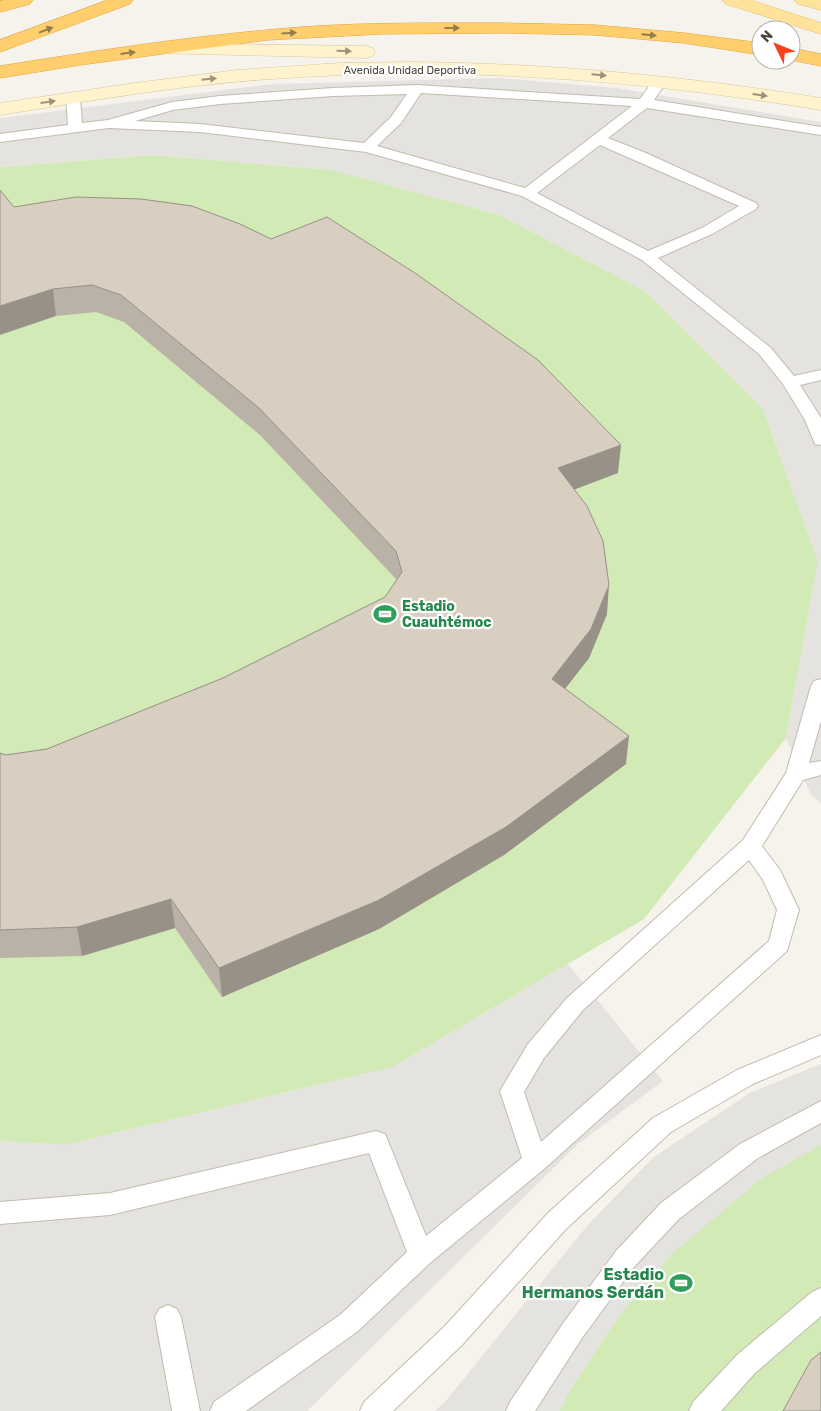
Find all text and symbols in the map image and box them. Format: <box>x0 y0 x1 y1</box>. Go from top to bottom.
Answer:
north arrow <box>751 20 801 70</box>
one-way arrow <box>444 24 460 32</box>
one-way arrow <box>39 26 54 34</box>
text: N <box>757 27 777 46</box>
one-way arrow <box>281 29 297 37</box>
one-way arrow <box>641 31 657 39</box>
one-way arrow <box>336 47 352 55</box>
one-way arrow <box>120 48 136 56</box>
street label: Avenida Unidad Deportiva <box>344 64 476 77</box>
one-way arrow <box>591 71 607 79</box>
one-way arrow <box>201 75 217 83</box>
one-way arrow <box>752 91 768 99</box>
one-way arrow <box>41 97 57 105</box>
place label: Estadio Cuauhtémoc <box>402 598 492 631</box>
sports icon: Estadio Cuauhtémoc <box>372 601 398 627</box>
place label: Estadio Hermanos Serdán <box>522 1265 664 1302</box>
sports icon: Estadio Hermanos Serdán <box>668 1270 694 1296</box>

